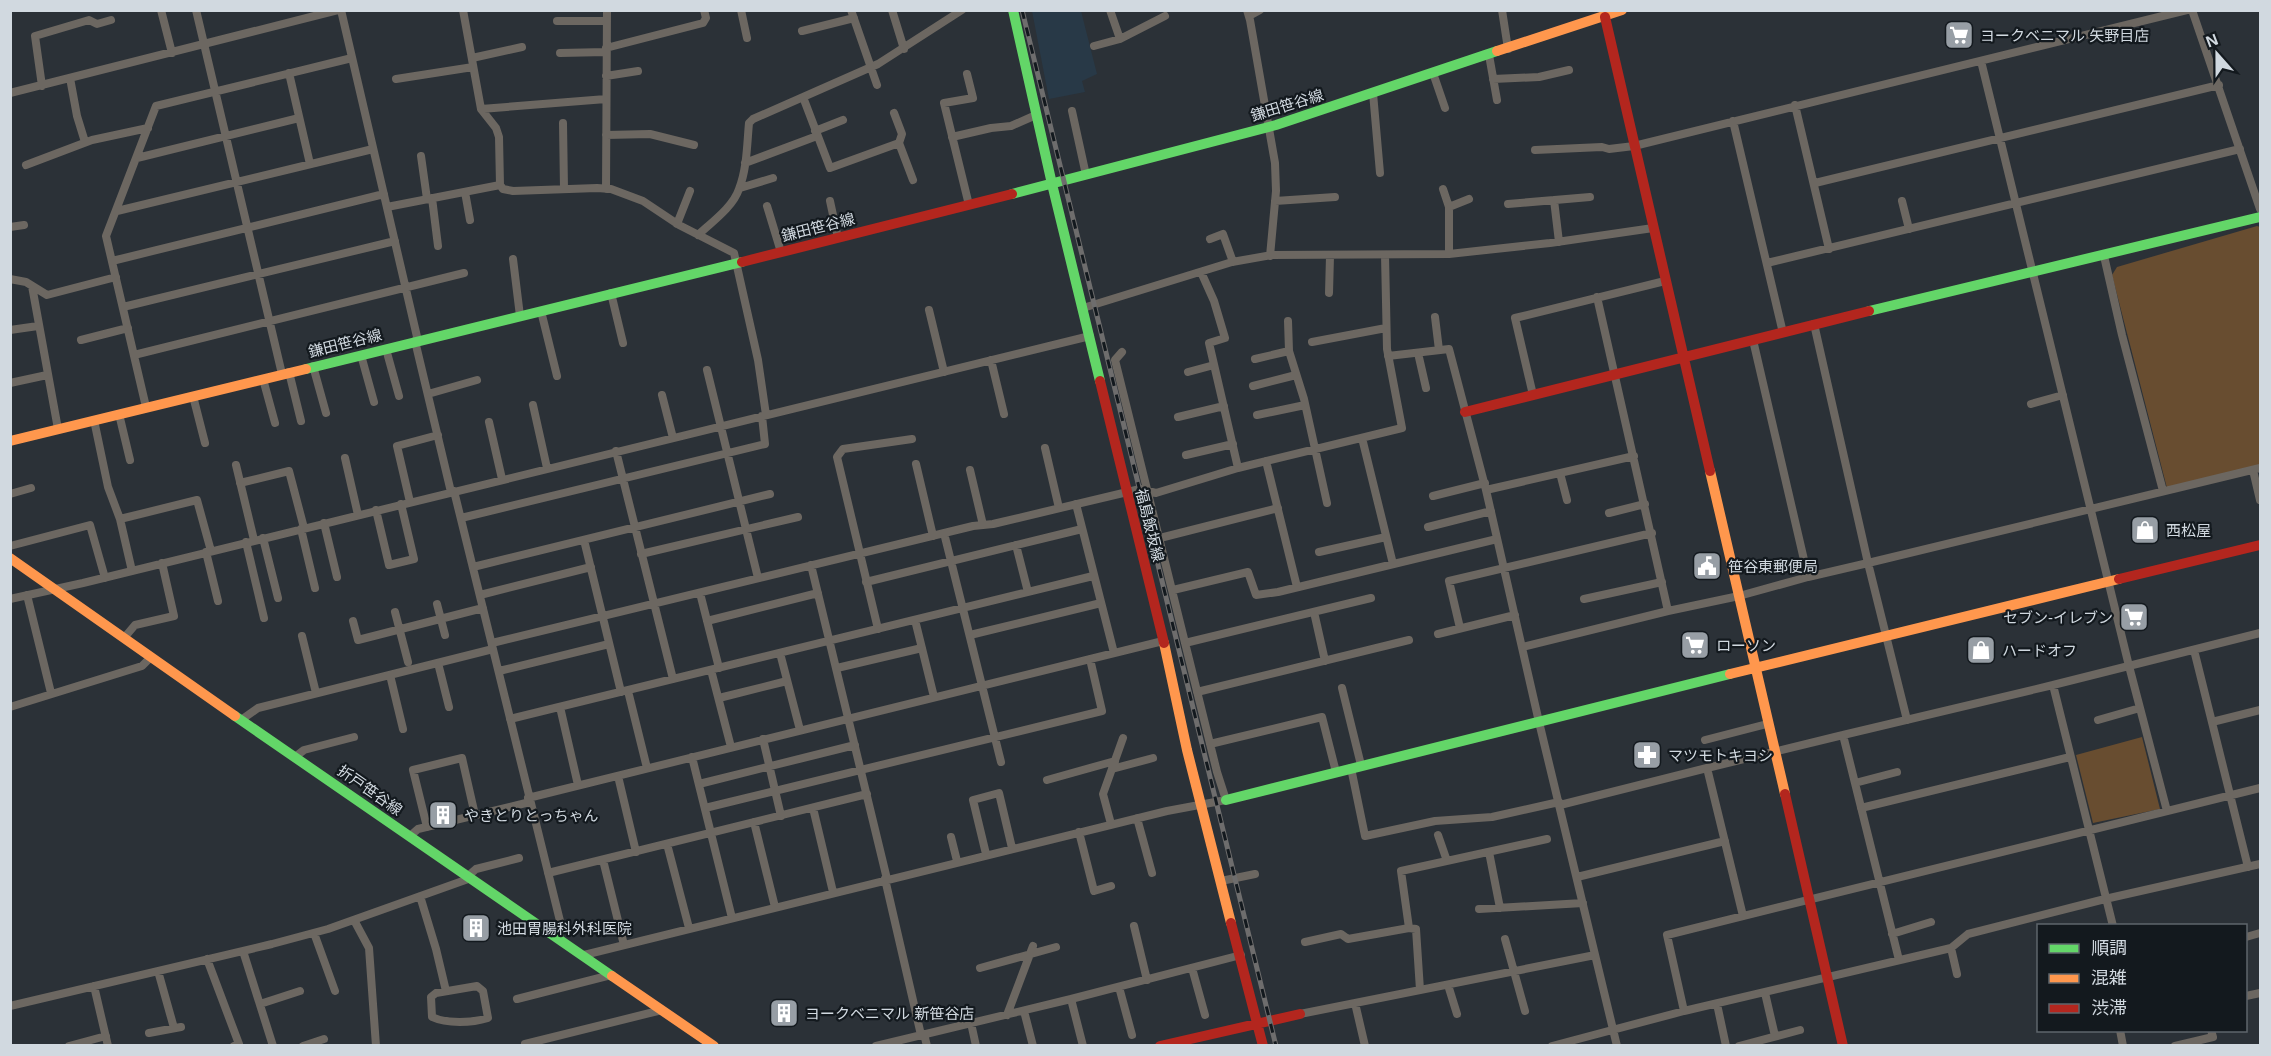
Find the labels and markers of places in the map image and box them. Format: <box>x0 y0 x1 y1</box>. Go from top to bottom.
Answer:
supermarket icon: ヨークベニマル 矢野目店 <box>1943 19 1975 51</box>
place label: ヨークベニマル 矢野目店 <box>1980 27 2149 44</box>
shop icon: 西松屋 <box>2129 514 2161 546</box>
place label: 西松屋 <box>2166 522 2211 539</box>
public building icon: 笹谷東郵便局 <box>1691 550 1723 582</box>
place label: 笹谷東郵便局 <box>1728 558 1818 575</box>
supermarket icon: セブン-イレブン <box>2118 601 2150 633</box>
place label: セブン-イレブン <box>2003 609 2113 626</box>
supermarket icon: ローソン <box>1679 629 1711 661</box>
shop icon: ハードオフ <box>1965 634 1997 666</box>
place label: ローソン <box>1716 637 1776 654</box>
place label: ハードオフ <box>2002 642 2077 659</box>
pharmacy icon: マツモトキヨシ <box>1631 739 1663 771</box>
place label: マツモトキヨシ <box>1668 747 1773 764</box>
building icon: やきとりとっちゃん <box>427 799 459 831</box>
place label: やきとりとっちゃん <box>464 807 599 824</box>
building icon: 池田胃腸科外科医院 <box>460 912 492 944</box>
place label: 池田胃腸科外科医院 <box>497 920 632 937</box>
building icon: ヨークベニマル 新笹谷店 <box>768 997 800 1029</box>
place label: ヨークベニマル 新笹谷店 <box>805 1005 974 1022</box>

